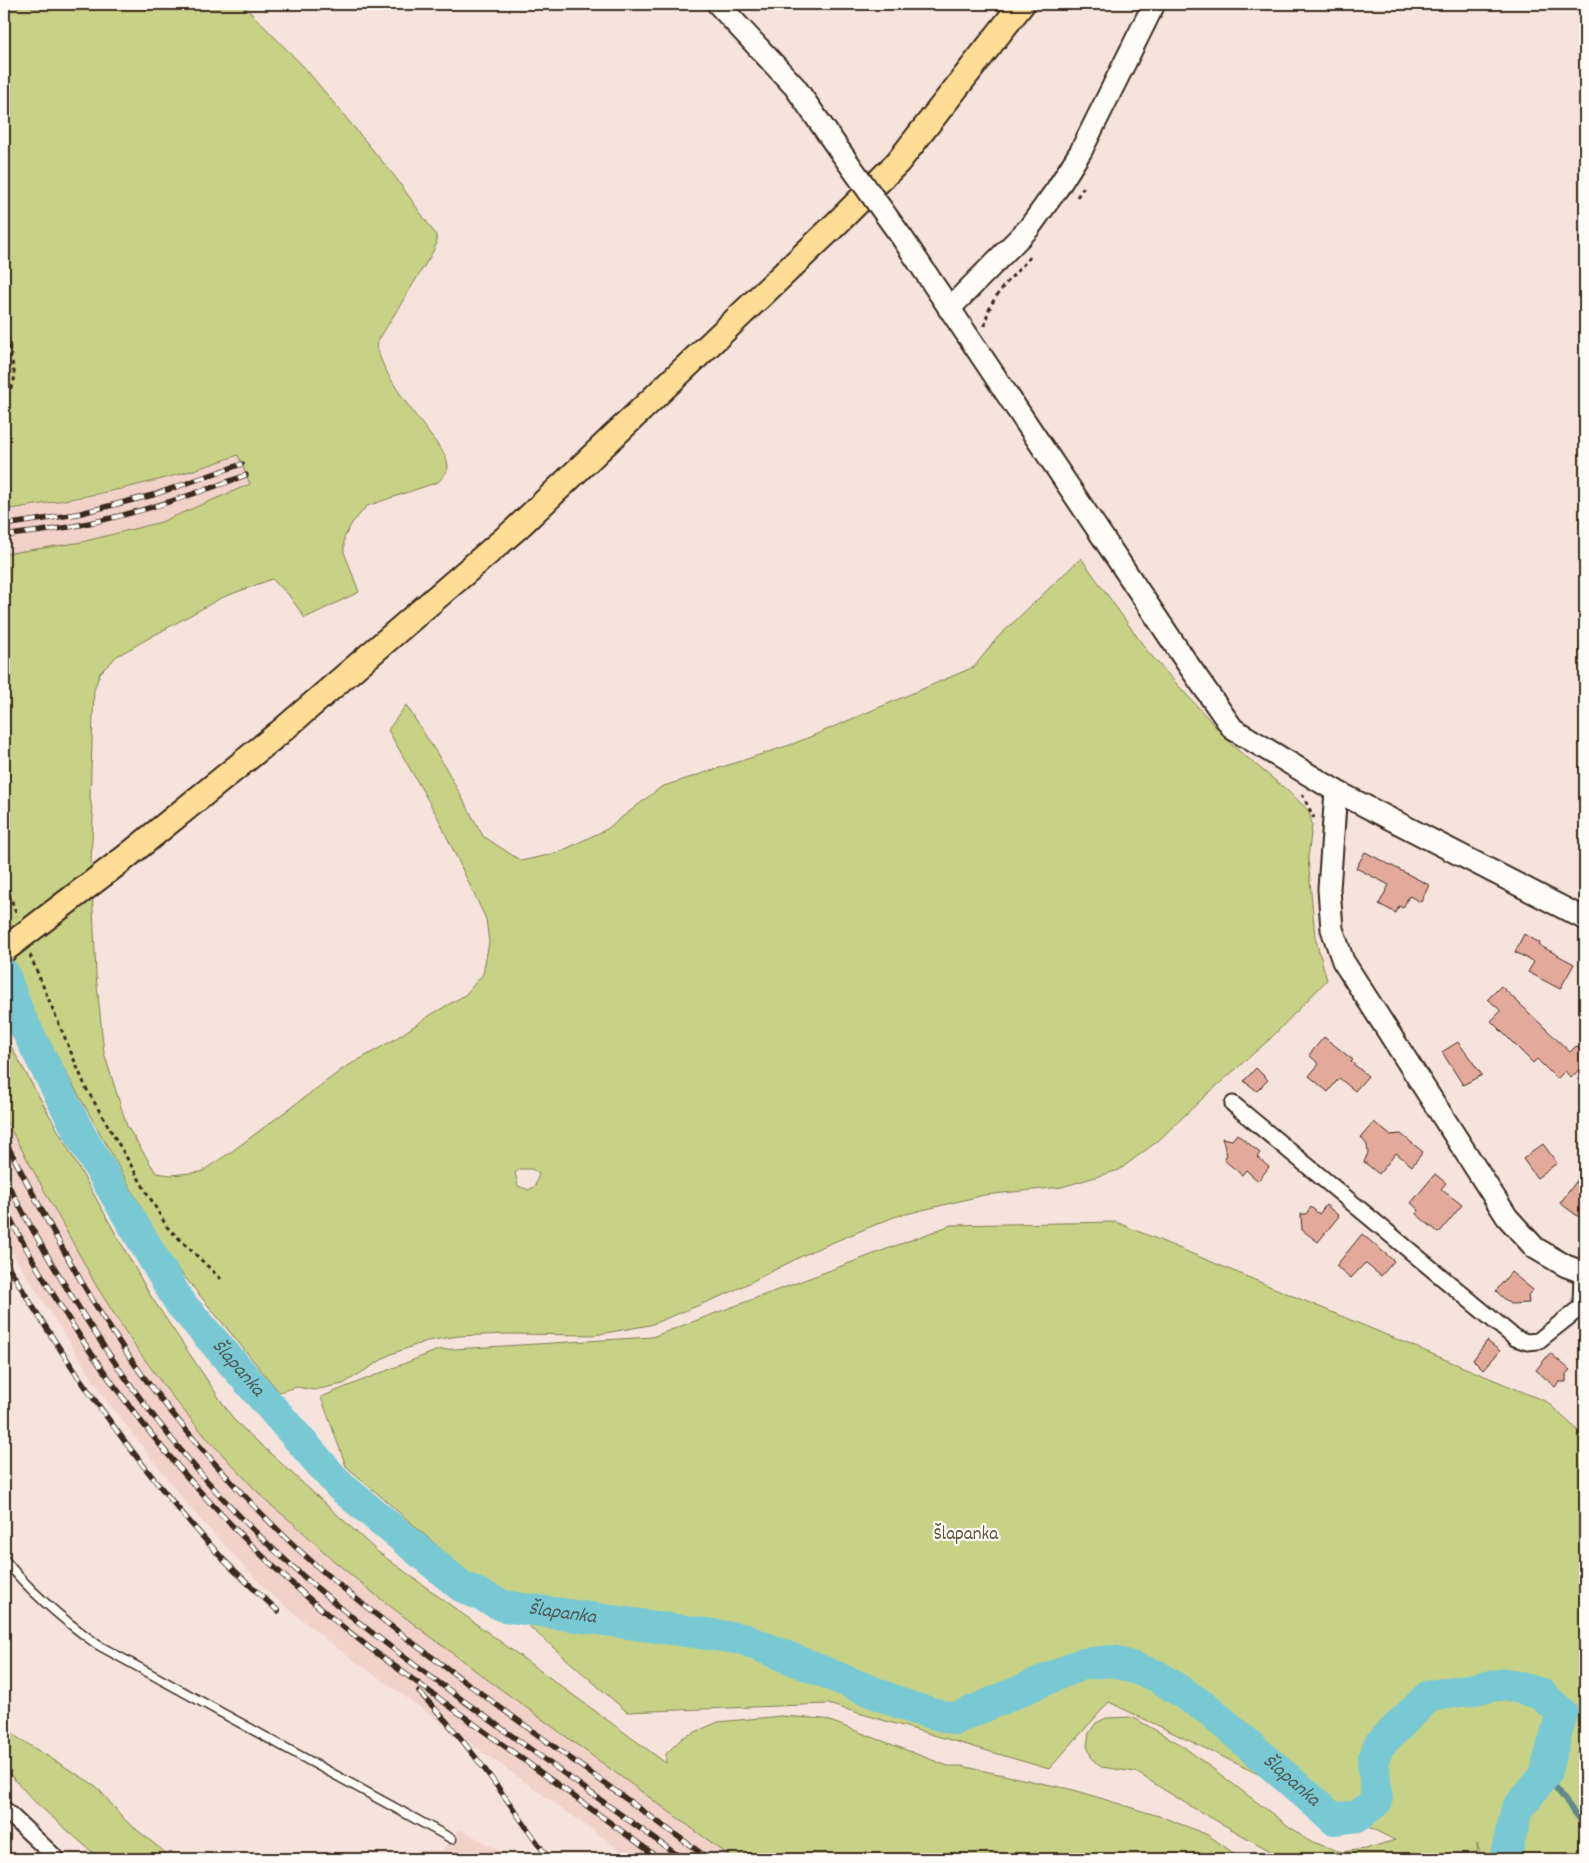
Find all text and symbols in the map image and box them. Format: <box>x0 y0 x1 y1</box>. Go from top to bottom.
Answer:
water label: Šlapanka <box>205 1334 271 1405</box>
park label: Šlapanka <box>934 1522 999 1549</box>
water label: Šlapanka <box>527 1596 599 1633</box>
water label: Šlapanka <box>1256 1748 1327 1815</box>

